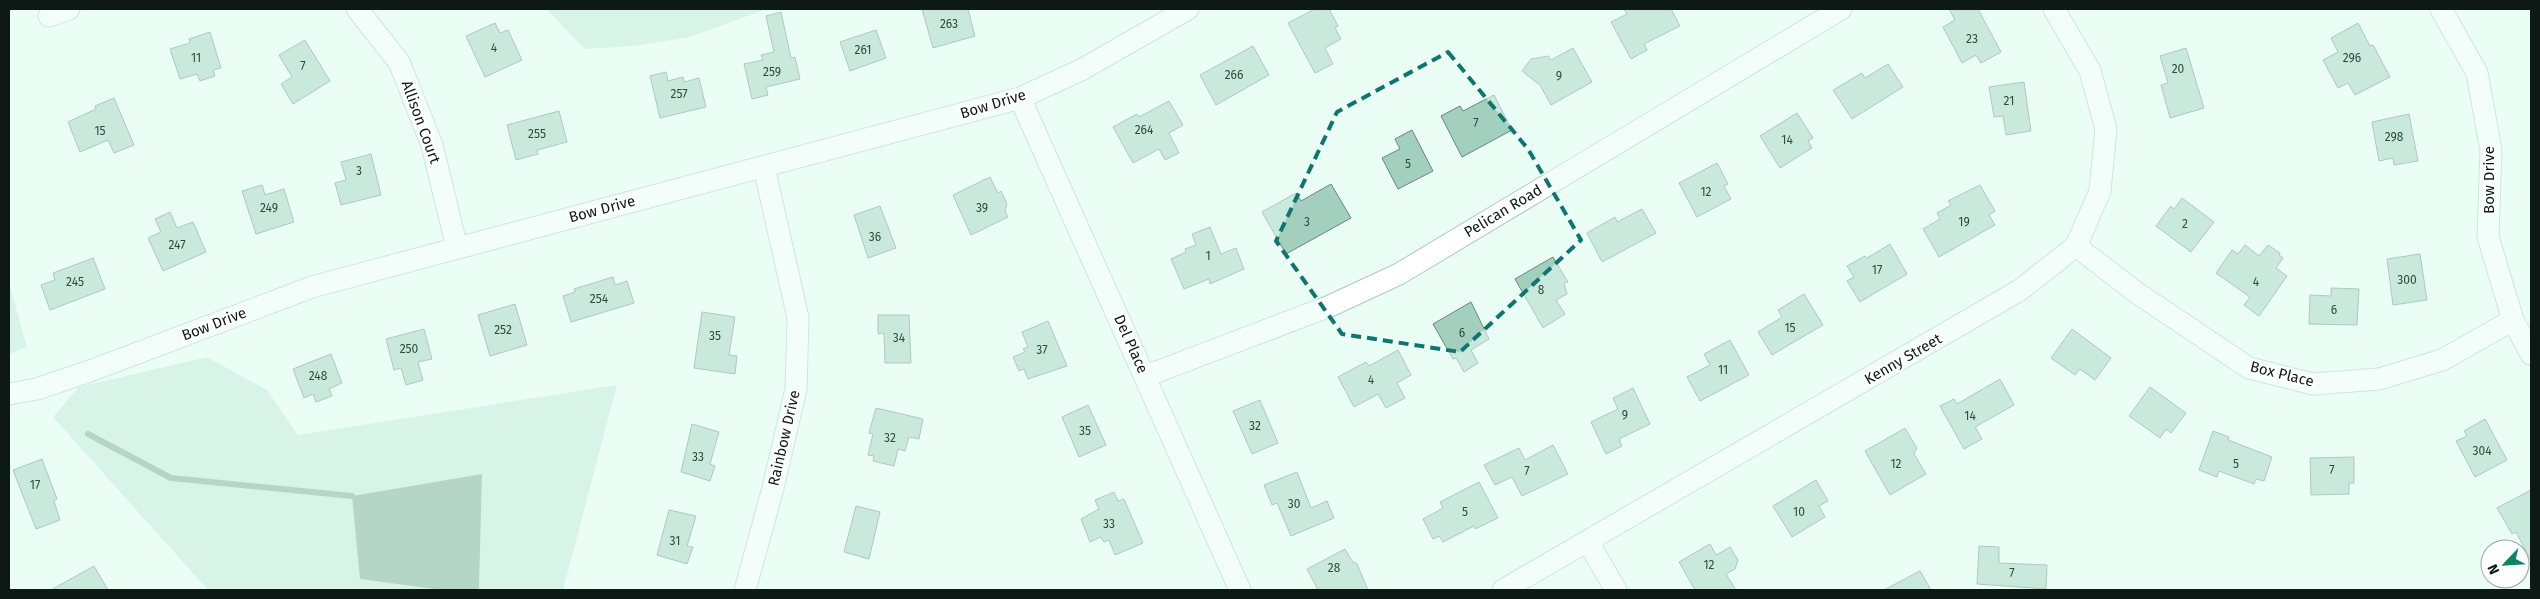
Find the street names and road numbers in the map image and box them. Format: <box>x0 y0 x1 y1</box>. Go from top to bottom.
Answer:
street label: Allison Court <box>398 78 445 166</box>
street label: Bow Drive <box>958 85 1028 123</box>
street label: Bow Drive <box>2480 146 2498 214</box>
street label: Pelican Road <box>1461 181 1545 241</box>
street label: Bow Drive <box>567 192 637 226</box>
street label: Bow Drive <box>179 303 249 345</box>
street label: Del Place <box>1110 312 1152 376</box>
street label: Kenny Street <box>1861 329 1945 388</box>
street label: Box Place <box>2248 357 2316 391</box>
street label: Rainbow Drive <box>764 388 804 488</box>

